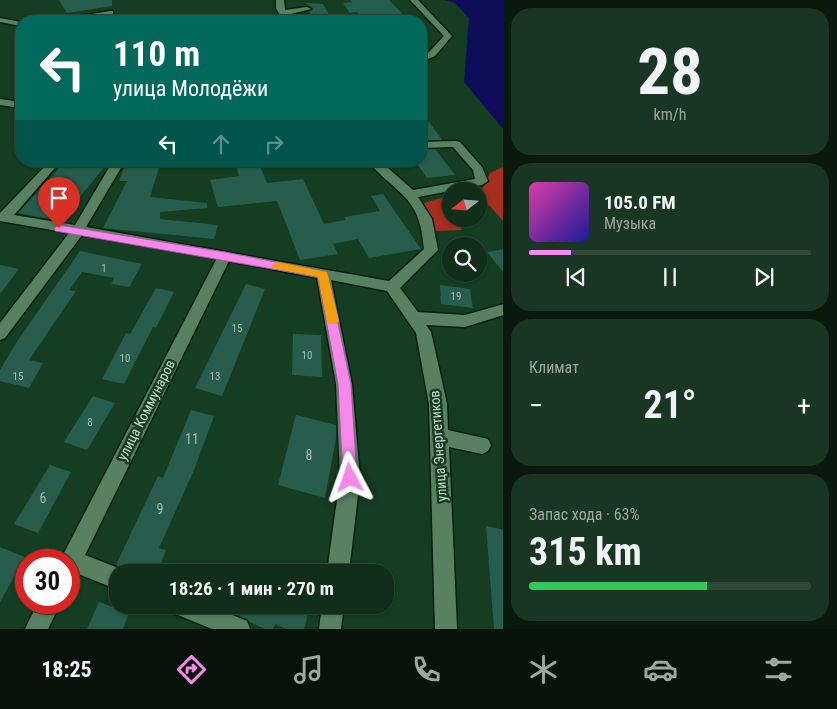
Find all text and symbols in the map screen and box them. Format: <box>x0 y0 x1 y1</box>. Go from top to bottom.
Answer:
text: 110 m <box>113 34 200 75</box>
text: 28 <box>637 34 703 110</box>
icon: left <box>30 35 95 100</box>
text: улица Молодёжи <box>113 76 268 101</box>
text: km/h <box>654 105 686 124</box>
icon: left <box>154 130 182 158</box>
icon: ahead <box>207 130 235 158</box>
icon: right <box>260 130 288 158</box>
pin <box>38 177 80 228</box>
north arrow <box>442 182 488 228</box>
map controls <box>442 182 487 282</box>
icon: arrive <box>45 184 73 212</box>
text: 105.0 FM <box>604 191 676 214</box>
text: Музыка <box>604 214 656 233</box>
button: search <box>442 237 487 282</box>
house number: 1 <box>101 262 107 275</box>
icon: previous <box>562 263 590 291</box>
icon: pause <box>656 263 684 291</box>
icon: next <box>750 263 778 291</box>
house number: 19 <box>451 290 461 303</box>
house number: 15 <box>232 322 242 335</box>
house number: 10 <box>302 349 312 362</box>
house number: 10 <box>120 352 130 365</box>
street label: улица Коммунаров <box>114 357 178 463</box>
text: Климат <box>529 358 579 377</box>
house number: 15 <box>13 370 23 383</box>
house number: 13 <box>210 370 220 383</box>
text: 21° <box>643 383 697 427</box>
text: − <box>529 389 543 422</box>
text: + <box>797 389 811 422</box>
street label: улица Энергетиков <box>426 390 450 502</box>
house number: 8 <box>87 416 93 429</box>
house number: 11 <box>185 431 199 447</box>
house number: 8 <box>306 447 313 463</box>
position arrow <box>323 451 375 503</box>
house number: 6 <box>40 490 47 506</box>
house number: 9 <box>157 501 163 517</box>
text: Запас хода · 63% <box>529 505 640 524</box>
text: 315 km <box>529 530 642 574</box>
speed limit sign: 30 <box>15 549 80 614</box>
text: 18:26 · 1 мин · 270 m <box>169 577 334 600</box>
icon: directions <box>174 652 209 687</box>
icon: music <box>291 652 326 687</box>
icon: phone <box>409 652 444 687</box>
icon: climate <box>526 652 561 687</box>
icon: car <box>643 652 678 687</box>
icon: filters <box>761 652 796 687</box>
text: 18:25 <box>41 657 92 682</box>

